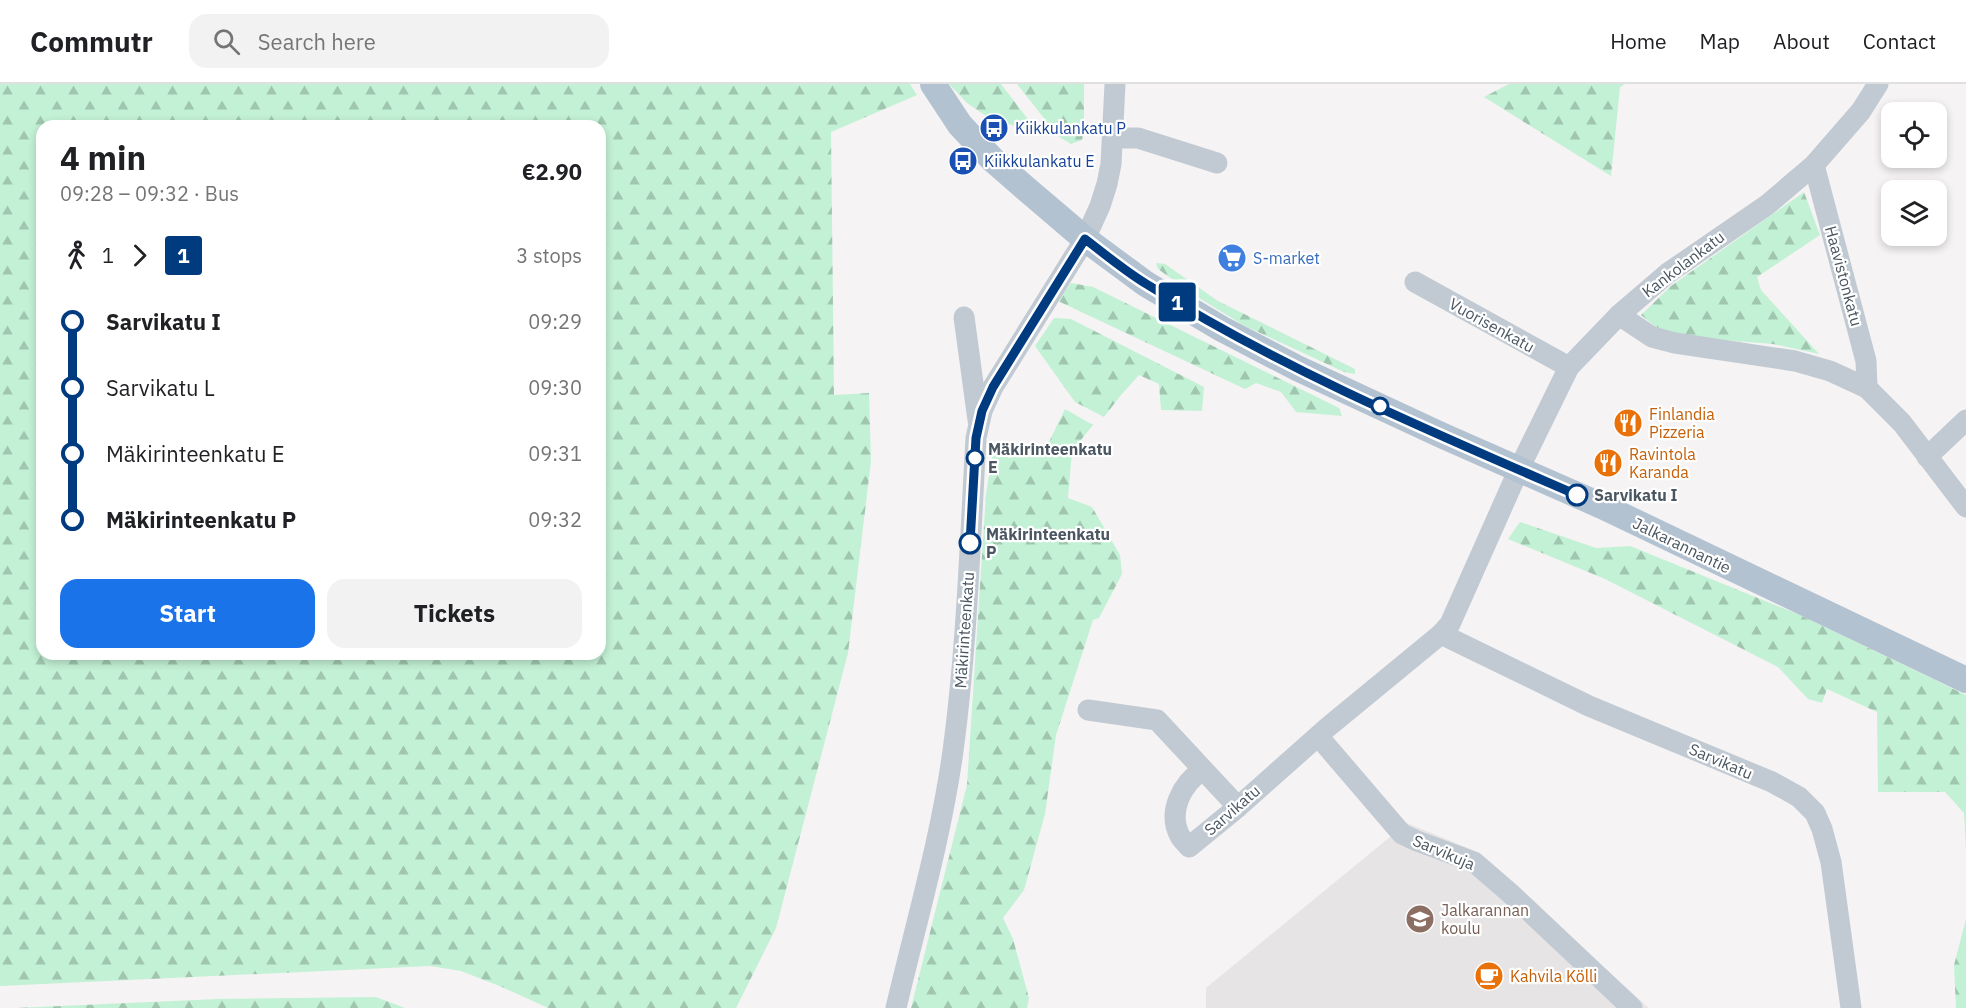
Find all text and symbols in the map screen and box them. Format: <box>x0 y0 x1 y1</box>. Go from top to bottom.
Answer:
search box <box>189 14 609 68</box>
text: Commutr <box>30 23 153 60</box>
icon: search <box>210 25 243 58</box>
text: Search here <box>258 27 376 56</box>
text: Home <box>1610 27 1667 55</box>
text: Map <box>1700 27 1740 55</box>
text: About <box>1773 27 1830 55</box>
text: Contact <box>1863 27 1936 55</box>
map controls <box>1881 102 1947 246</box>
button: locate <box>1881 102 1947 168</box>
bus stop icon: Kiikkulankatu P <box>978 112 1010 144</box>
place label: Kiikkulankatu P <box>1015 118 1126 138</box>
text: 4 min <box>60 136 146 179</box>
bus stop icon: Kiikkulankatu E <box>947 145 979 177</box>
place label: Kiikkulankatu E <box>984 151 1095 171</box>
text: €2.90 <box>522 157 582 186</box>
text: 09:28 – 09:32 · Bus <box>60 180 239 207</box>
button: layers <box>1881 180 1947 246</box>
street label: Haavistonkatu <box>1821 224 1867 328</box>
street label: Kankolankatu <box>1638 226 1728 302</box>
icon: walk <box>60 239 93 272</box>
icon: forward <box>123 239 156 272</box>
text: 1 <box>177 241 190 269</box>
text: 1 <box>102 242 114 269</box>
text: 3 stops <box>516 242 582 269</box>
supermarket icon: S-market <box>1216 242 1248 274</box>
place label: S-market <box>1253 248 1320 268</box>
line badge: 1 <box>1158 282 1196 322</box>
text: 1 <box>1171 288 1183 316</box>
street label: Vuorisenkatu <box>1446 293 1538 357</box>
text: Sarvikatu I <box>106 307 221 336</box>
text: 09:29 <box>528 308 582 335</box>
text: Sarvikatu L <box>106 373 215 402</box>
text: 09:30 <box>528 374 582 401</box>
unlabelled marker <box>1371 397 1389 415</box>
place label: Finlandia Pizzeria <box>1649 404 1715 442</box>
restaurant icon: Finlandia Pizzeria <box>1612 407 1644 439</box>
text: Mäkirinteenkatu E <box>106 439 285 468</box>
place label: Mäkirinteenkatu E <box>988 439 1112 477</box>
text: 09:31 <box>528 440 582 467</box>
place label: Ravintola Karanda <box>1629 444 1696 482</box>
restaurant icon: Ravintola Karanda <box>1592 447 1624 479</box>
marker: Mäkirinteenkatu E <box>966 449 984 467</box>
marker: Sarvikatu I <box>1566 484 1588 506</box>
place label: Sarvikatu I <box>1594 485 1678 505</box>
text: Mäkirinteenkatu P <box>106 505 296 534</box>
text: 09:32 <box>528 506 582 533</box>
street label: Jalkarannantie <box>1630 513 1734 577</box>
place label: Mäkirinteenkatu P <box>986 524 1110 562</box>
marker: Mäkirinteenkatu P <box>959 532 981 554</box>
street label: Mäkirinteenkatu <box>950 571 978 689</box>
button: Start <box>60 579 315 648</box>
button: Tickets <box>327 579 582 648</box>
street label: Sarvikatu <box>1686 739 1756 783</box>
street label: Sarvikatu <box>1200 780 1264 840</box>
street label: Sarvikuja <box>1410 830 1479 874</box>
place label: Jalkarannan koulu <box>1441 900 1529 938</box>
school or university icon: Jalkarannan koulu <box>1404 903 1436 935</box>
cafe icon: Kahvila Kölli <box>1473 960 1505 992</box>
place label: Kahvila Kölli <box>1510 966 1597 986</box>

